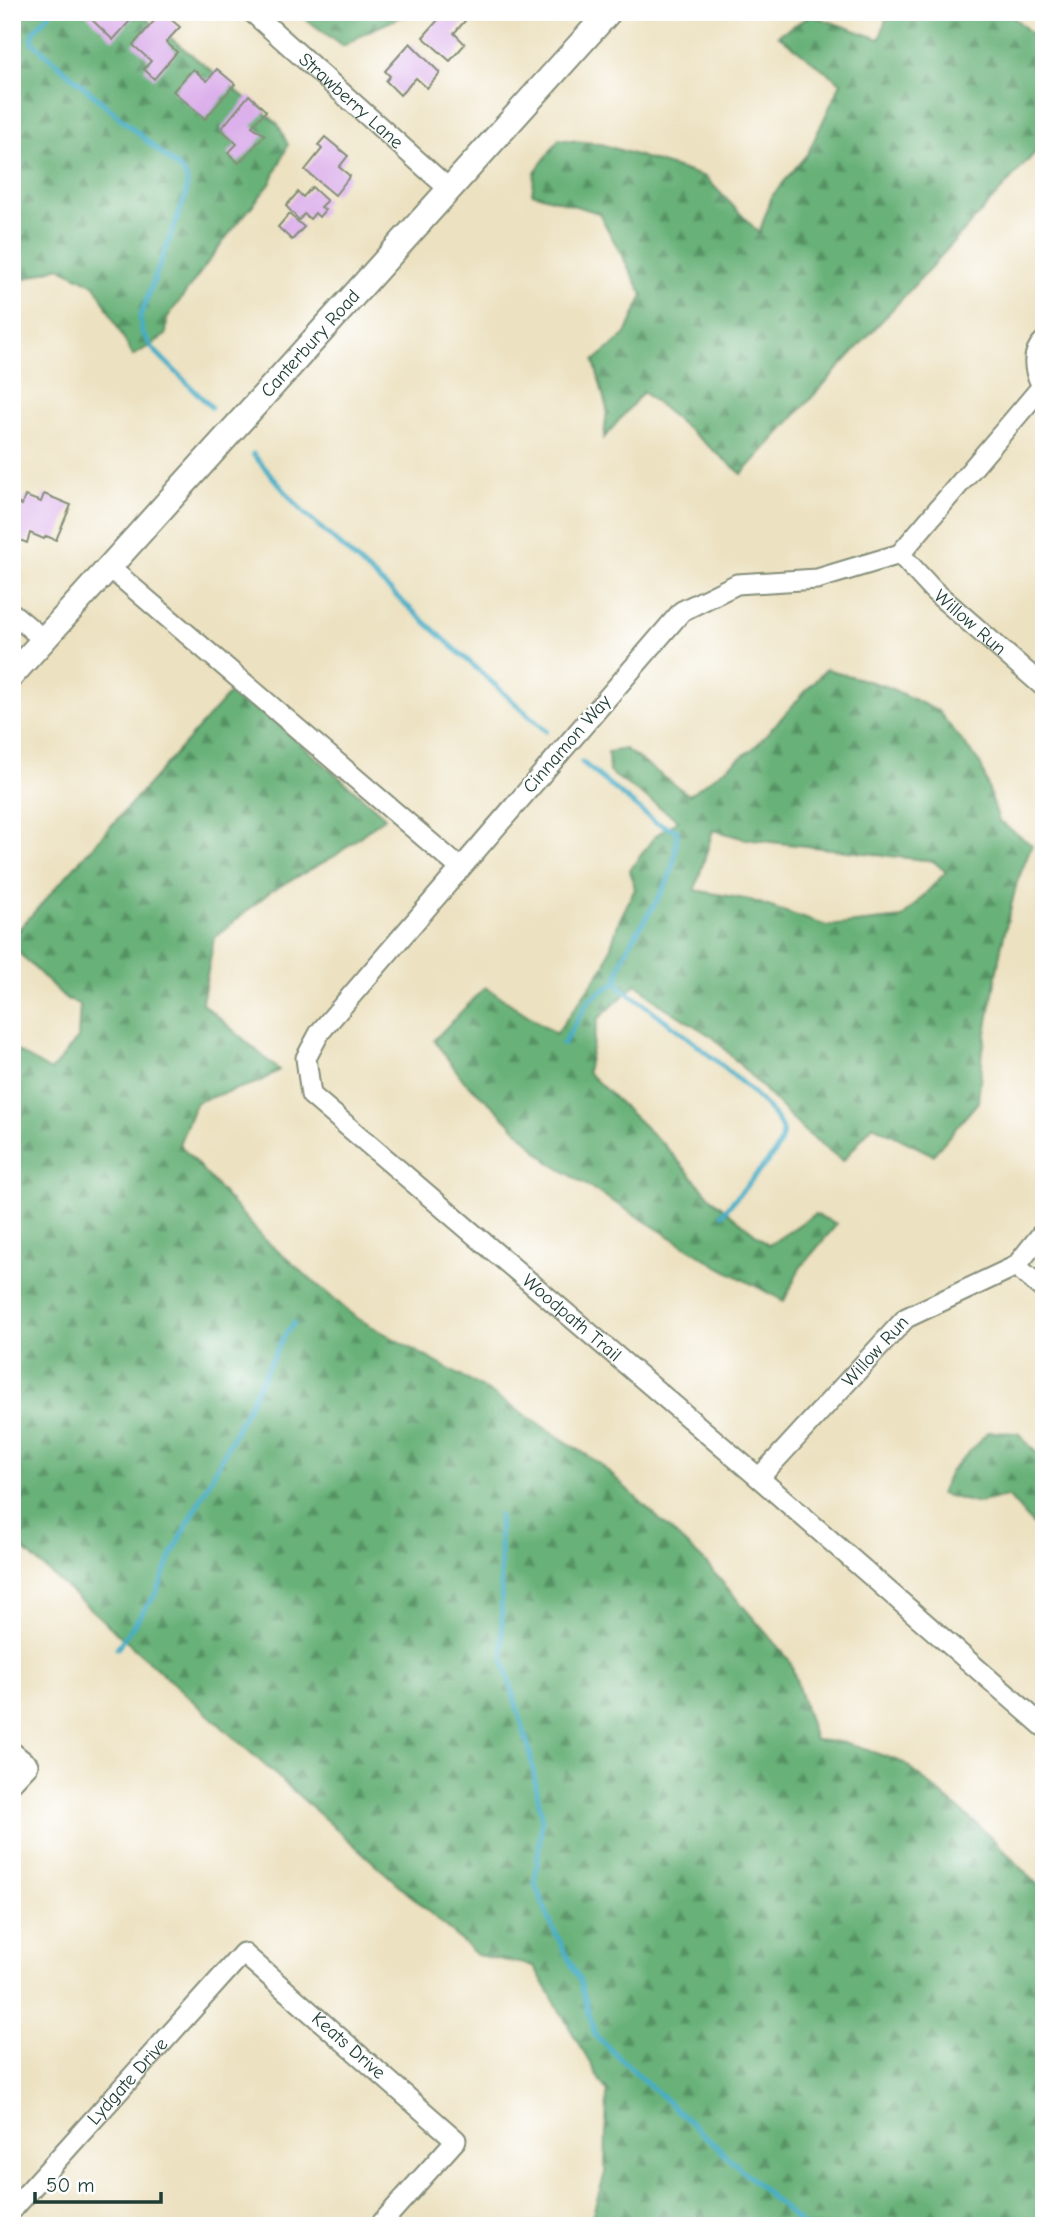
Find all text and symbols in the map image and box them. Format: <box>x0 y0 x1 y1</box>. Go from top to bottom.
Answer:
street label: Strawberry Lane <box>294 48 408 154</box>
street label: Canterbury Road <box>256 285 365 402</box>
street label: Willow Run <box>929 585 1010 660</box>
street label: Cinnamon Way <box>518 690 616 798</box>
street label: Woodpath Trail <box>518 1269 626 1366</box>
street label: Willow Run <box>837 1311 913 1391</box>
street label: Keats Drive <box>307 2008 390 2084</box>
street label: Lydgate Drive <box>83 2033 172 2129</box>
scale bar <box>35 2161 161 2205</box>
text: 50 m <box>46 2173 95 2197</box>

